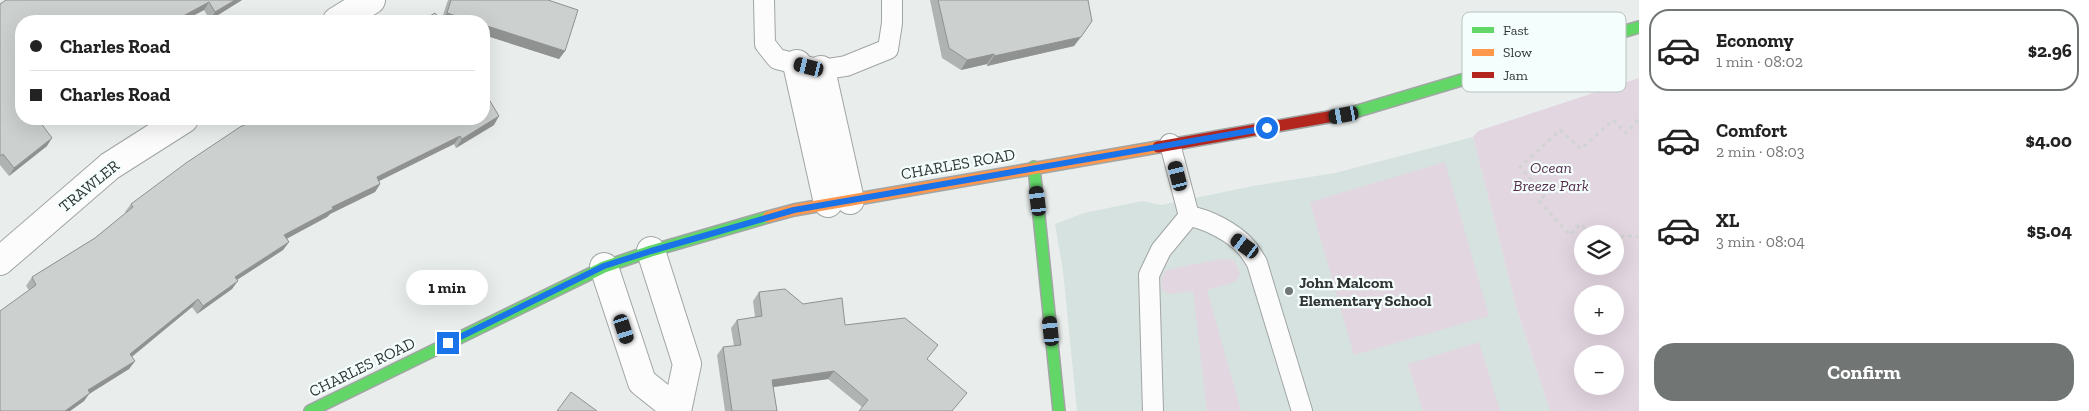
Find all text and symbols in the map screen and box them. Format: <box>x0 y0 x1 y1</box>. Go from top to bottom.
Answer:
legend <box>1462 12 1626 92</box>
text: Fast <box>1503 22 1530 39</box>
icon: car <box>1656 28 1701 73</box>
text: Economy <box>1716 29 1794 52</box>
text: Charles Road <box>60 35 170 58</box>
text: $2.96 <box>2028 39 2072 62</box>
text: Slow <box>1503 44 1532 61</box>
text: 1 min · 08:02 <box>1716 52 1803 71</box>
car <box>792 56 825 78</box>
text: Jam <box>1503 67 1528 84</box>
text: Charles Road <box>60 83 170 106</box>
car <box>1327 105 1360 125</box>
route start <box>1256 117 1278 139</box>
icon: car <box>1656 118 1701 163</box>
text: Comfort <box>1716 119 1787 142</box>
text: $4.00 <box>2026 129 2072 152</box>
text: 2 min · 08:03 <box>1716 142 1805 161</box>
street label: CHARLES ROAD <box>899 145 1017 183</box>
street label: TRAWLER <box>55 156 123 216</box>
park label: Ocean Breeze Park <box>1513 158 1589 195</box>
car <box>1167 160 1188 192</box>
car <box>1028 185 1047 217</box>
icon: car <box>1656 208 1701 253</box>
text: XL <box>1716 209 1739 232</box>
text: $5.04 <box>2027 219 2072 242</box>
map controls <box>1574 225 1624 395</box>
button: layers <box>1574 225 1624 275</box>
car <box>1228 231 1261 261</box>
text: 3 min · 08:04 <box>1716 232 1805 251</box>
callout: 1 min <box>407 270 489 306</box>
place label: John Malcom Elementary School <box>1299 273 1432 310</box>
text: 1 min <box>428 278 466 297</box>
marker: John Malcom Elementary School <box>1283 285 1295 297</box>
button: + <box>1574 285 1624 335</box>
car <box>612 312 635 346</box>
car <box>1041 315 1060 347</box>
route end <box>437 332 459 354</box>
street label: CHARLES ROAD <box>306 333 418 401</box>
button: Confirm <box>1654 343 2074 401</box>
button: − <box>1574 345 1624 395</box>

